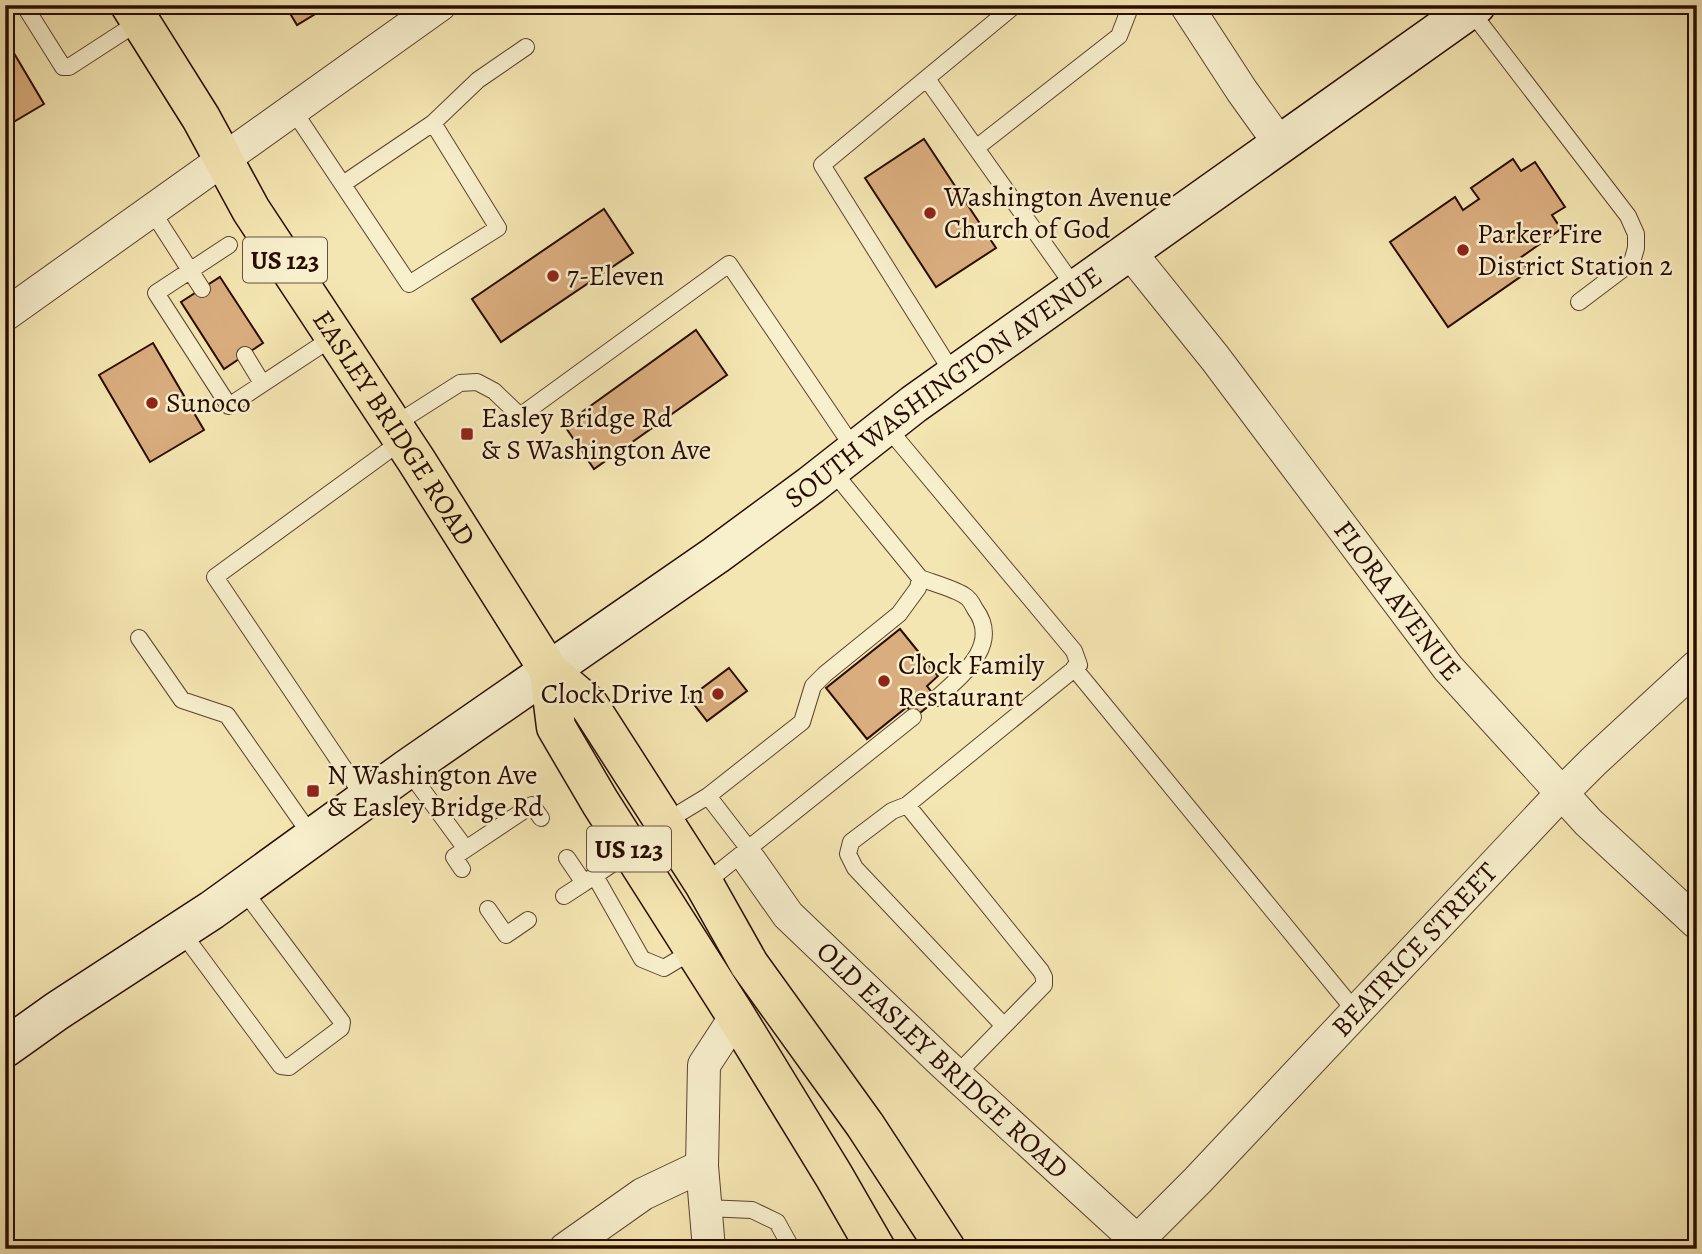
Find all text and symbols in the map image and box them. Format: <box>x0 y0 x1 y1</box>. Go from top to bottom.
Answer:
place label: Washington Avenue Church of God <box>943 178 1172 248</box>
marker: Washington Avenue Church of God <box>922 205 938 221</box>
place label: Parker Fire District Station 2 <box>1477 215 1673 285</box>
road number: US 123 <box>243 238 327 282</box>
marker: Parker Fire District Station 2 <box>1455 242 1471 258</box>
place label: 7-Eleven <box>567 257 664 295</box>
street label: SOUTH WASHINGTON AVENUE <box>777 257 1110 517</box>
marker: 7-Eleven <box>545 268 561 284</box>
street label: EASLEY BRIDGE ROAD <box>303 303 485 553</box>
place label: Sunoco <box>166 384 251 422</box>
marker: Sunoco <box>144 395 160 411</box>
place label: Easley Bridge Rd & S Washington Ave <box>481 399 711 469</box>
marker: Easley Bridge Rd & S Washington Ave <box>459 426 475 442</box>
street label: FLORA AVENUE <box>1325 513 1470 689</box>
place label: Clock Family Restaurant <box>898 646 1045 716</box>
marker: Clock Family Restaurant <box>876 673 892 689</box>
place label: Clock Drive In <box>541 675 704 713</box>
marker: Clock Drive In <box>710 686 726 702</box>
place label: N Washington Ave & Easley Bridge Rd <box>327 756 544 826</box>
marker: N Washington Ave & Easley Bridge Rd <box>305 783 321 799</box>
road number: US 123 <box>587 827 671 872</box>
street label: BEATRICE STREET <box>1323 854 1506 1045</box>
street label: OLD EASLEY BRIDGE ROAD <box>808 933 1077 1188</box>

